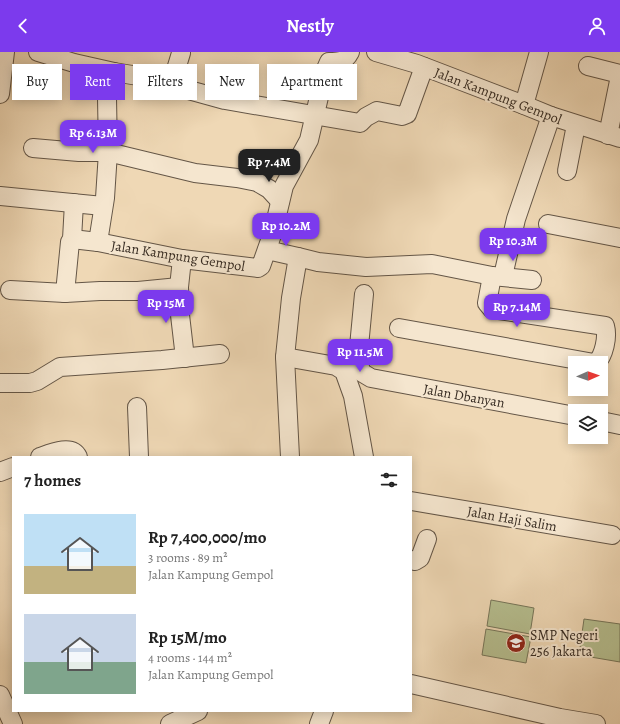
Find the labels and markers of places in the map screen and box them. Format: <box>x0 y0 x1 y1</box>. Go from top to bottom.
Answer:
pin: Rp 6.13M <box>52 120 134 154</box>
pin: Rp 7.4M <box>232 149 306 183</box>
pin: Rp 10.2M <box>245 213 327 247</box>
pin: Rp 10.3M <box>472 228 554 262</box>
pin: Rp 15M <box>133 290 199 324</box>
pin: Rp 7.14M <box>476 294 558 328</box>
pin: Rp 11.5M <box>319 339 401 373</box>
place label: SMP Negeri 256 Jakarta <box>530 626 598 661</box>
school or university icon: SMP Negeri 256 Jakarta <box>505 632 527 654</box>

